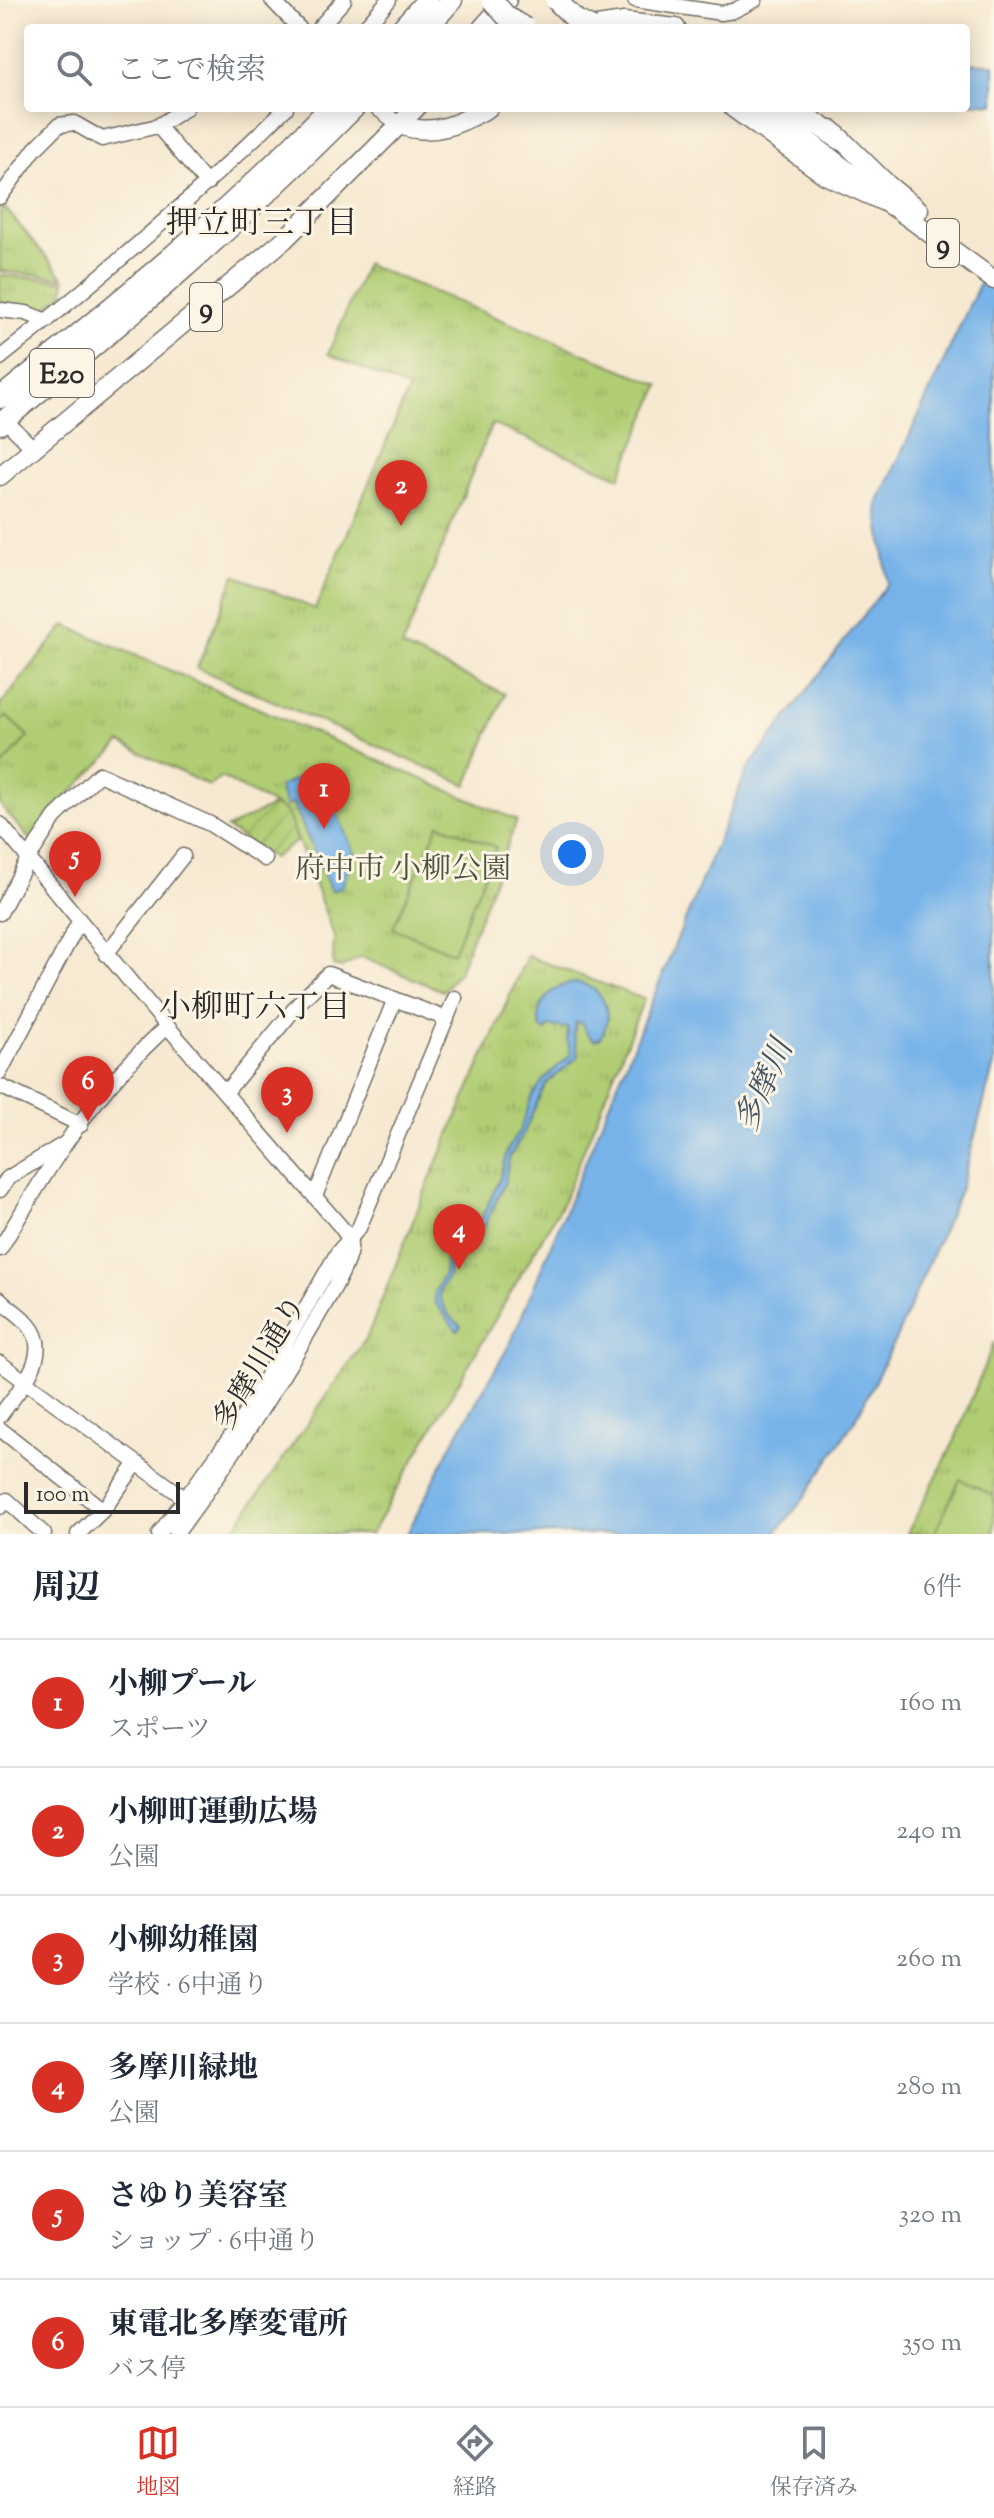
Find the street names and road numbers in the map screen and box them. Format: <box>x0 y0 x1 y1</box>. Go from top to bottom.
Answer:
road number: 9 <box>927 219 959 267</box>
road number: 9 <box>190 283 222 331</box>
road number: E20 <box>30 349 94 397</box>
street label: 多摩川通り <box>204 1288 318 1439</box>

